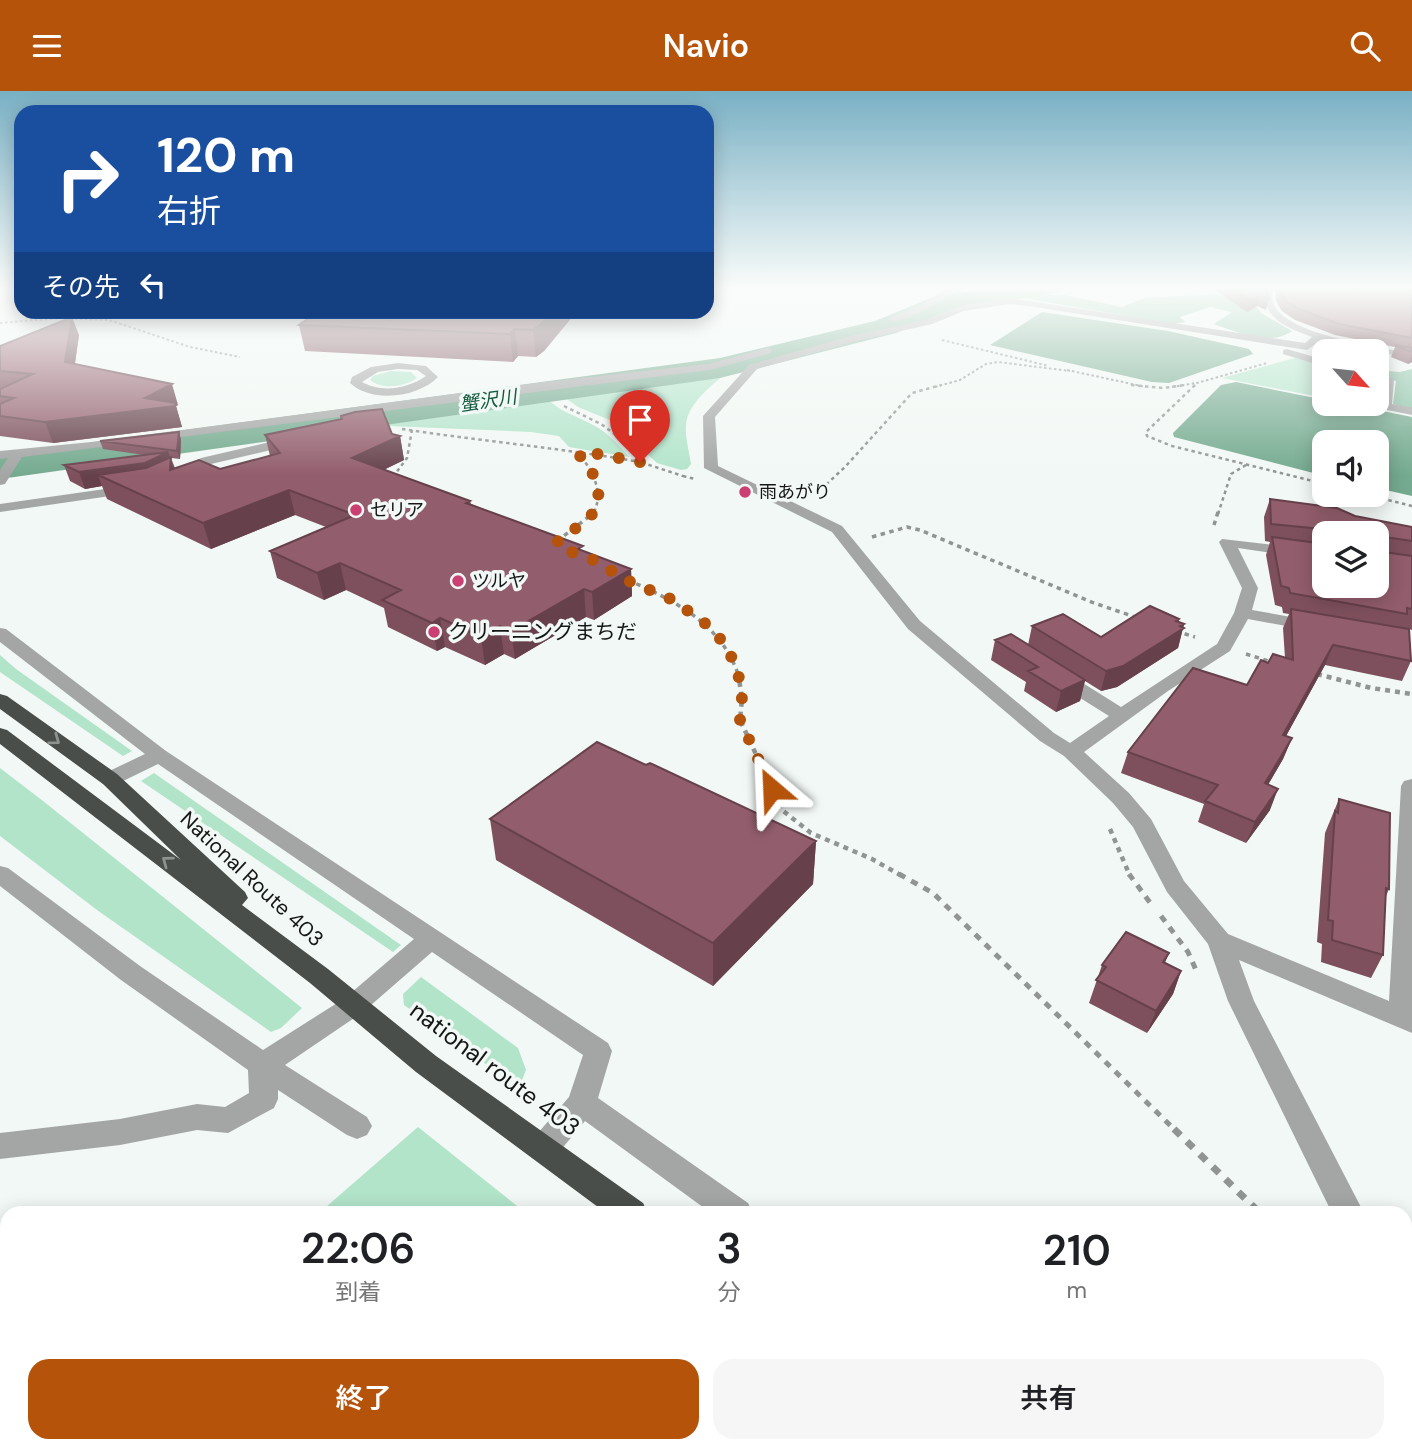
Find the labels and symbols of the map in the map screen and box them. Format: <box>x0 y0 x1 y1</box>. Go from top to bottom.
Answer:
north arrow <box>1312 339 1390 417</box>
water label: 蟹沢川 <box>458 384 520 417</box>
pin <box>610 390 670 462</box>
place label: 雨あがり <box>759 480 831 504</box>
marker: 雨あがり <box>737 484 753 500</box>
place label: セリア <box>370 498 424 522</box>
marker: セリア <box>348 502 364 518</box>
place label: ツルヤ <box>472 569 526 593</box>
marker: ツルヤ <box>450 573 466 589</box>
place label: クリーニングまちだ <box>448 618 637 646</box>
marker: クリーニングまちだ <box>426 624 442 640</box>
one-way arrow <box>48 732 60 744</box>
position arrow <box>735 752 809 826</box>
street label: National Route 403 <box>174 805 330 953</box>
one-way arrow <box>163 856 175 869</box>
street label: national route 403 <box>404 994 587 1143</box>

